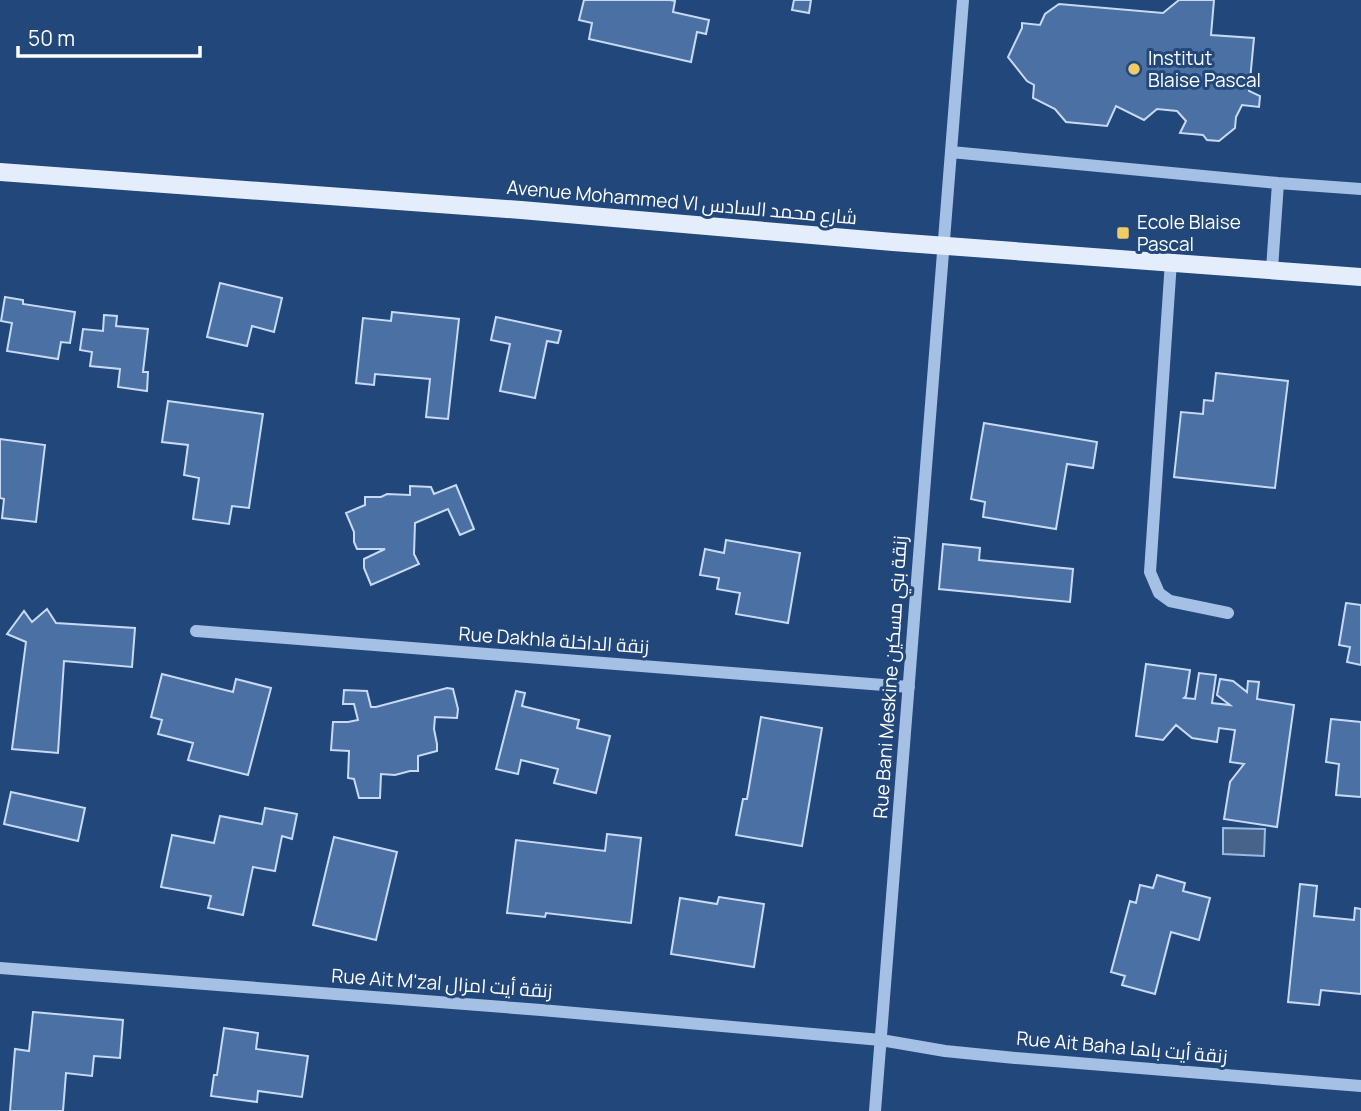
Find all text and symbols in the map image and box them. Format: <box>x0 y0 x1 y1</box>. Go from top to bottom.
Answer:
scale bar <box>18 14 200 58</box>
text: 50 m <box>28 24 75 52</box>
place label: Institut Blaise Pascal <box>1148 45 1261 93</box>
marker: Institut Blaise Pascal <box>1126 61 1142 77</box>
street label: Avenue Mohammed VI شارع محمد السادس <box>506 174 858 231</box>
place label: Ecole Blaise Pascal <box>1137 209 1241 257</box>
marker: Ecole Blaise Pascal <box>1115 225 1131 241</box>
street label: Rue Bani Meskine زنقة بني مسكين <box>867 535 915 820</box>
street label: Rue Dakhla زنقة الداخلة <box>458 620 650 660</box>
street label: Rue Ait M'zal زنقة أيت امزال <box>331 962 553 1004</box>
street label: Rue Ait Baha زنقة أيت باها <box>1015 1025 1229 1069</box>

